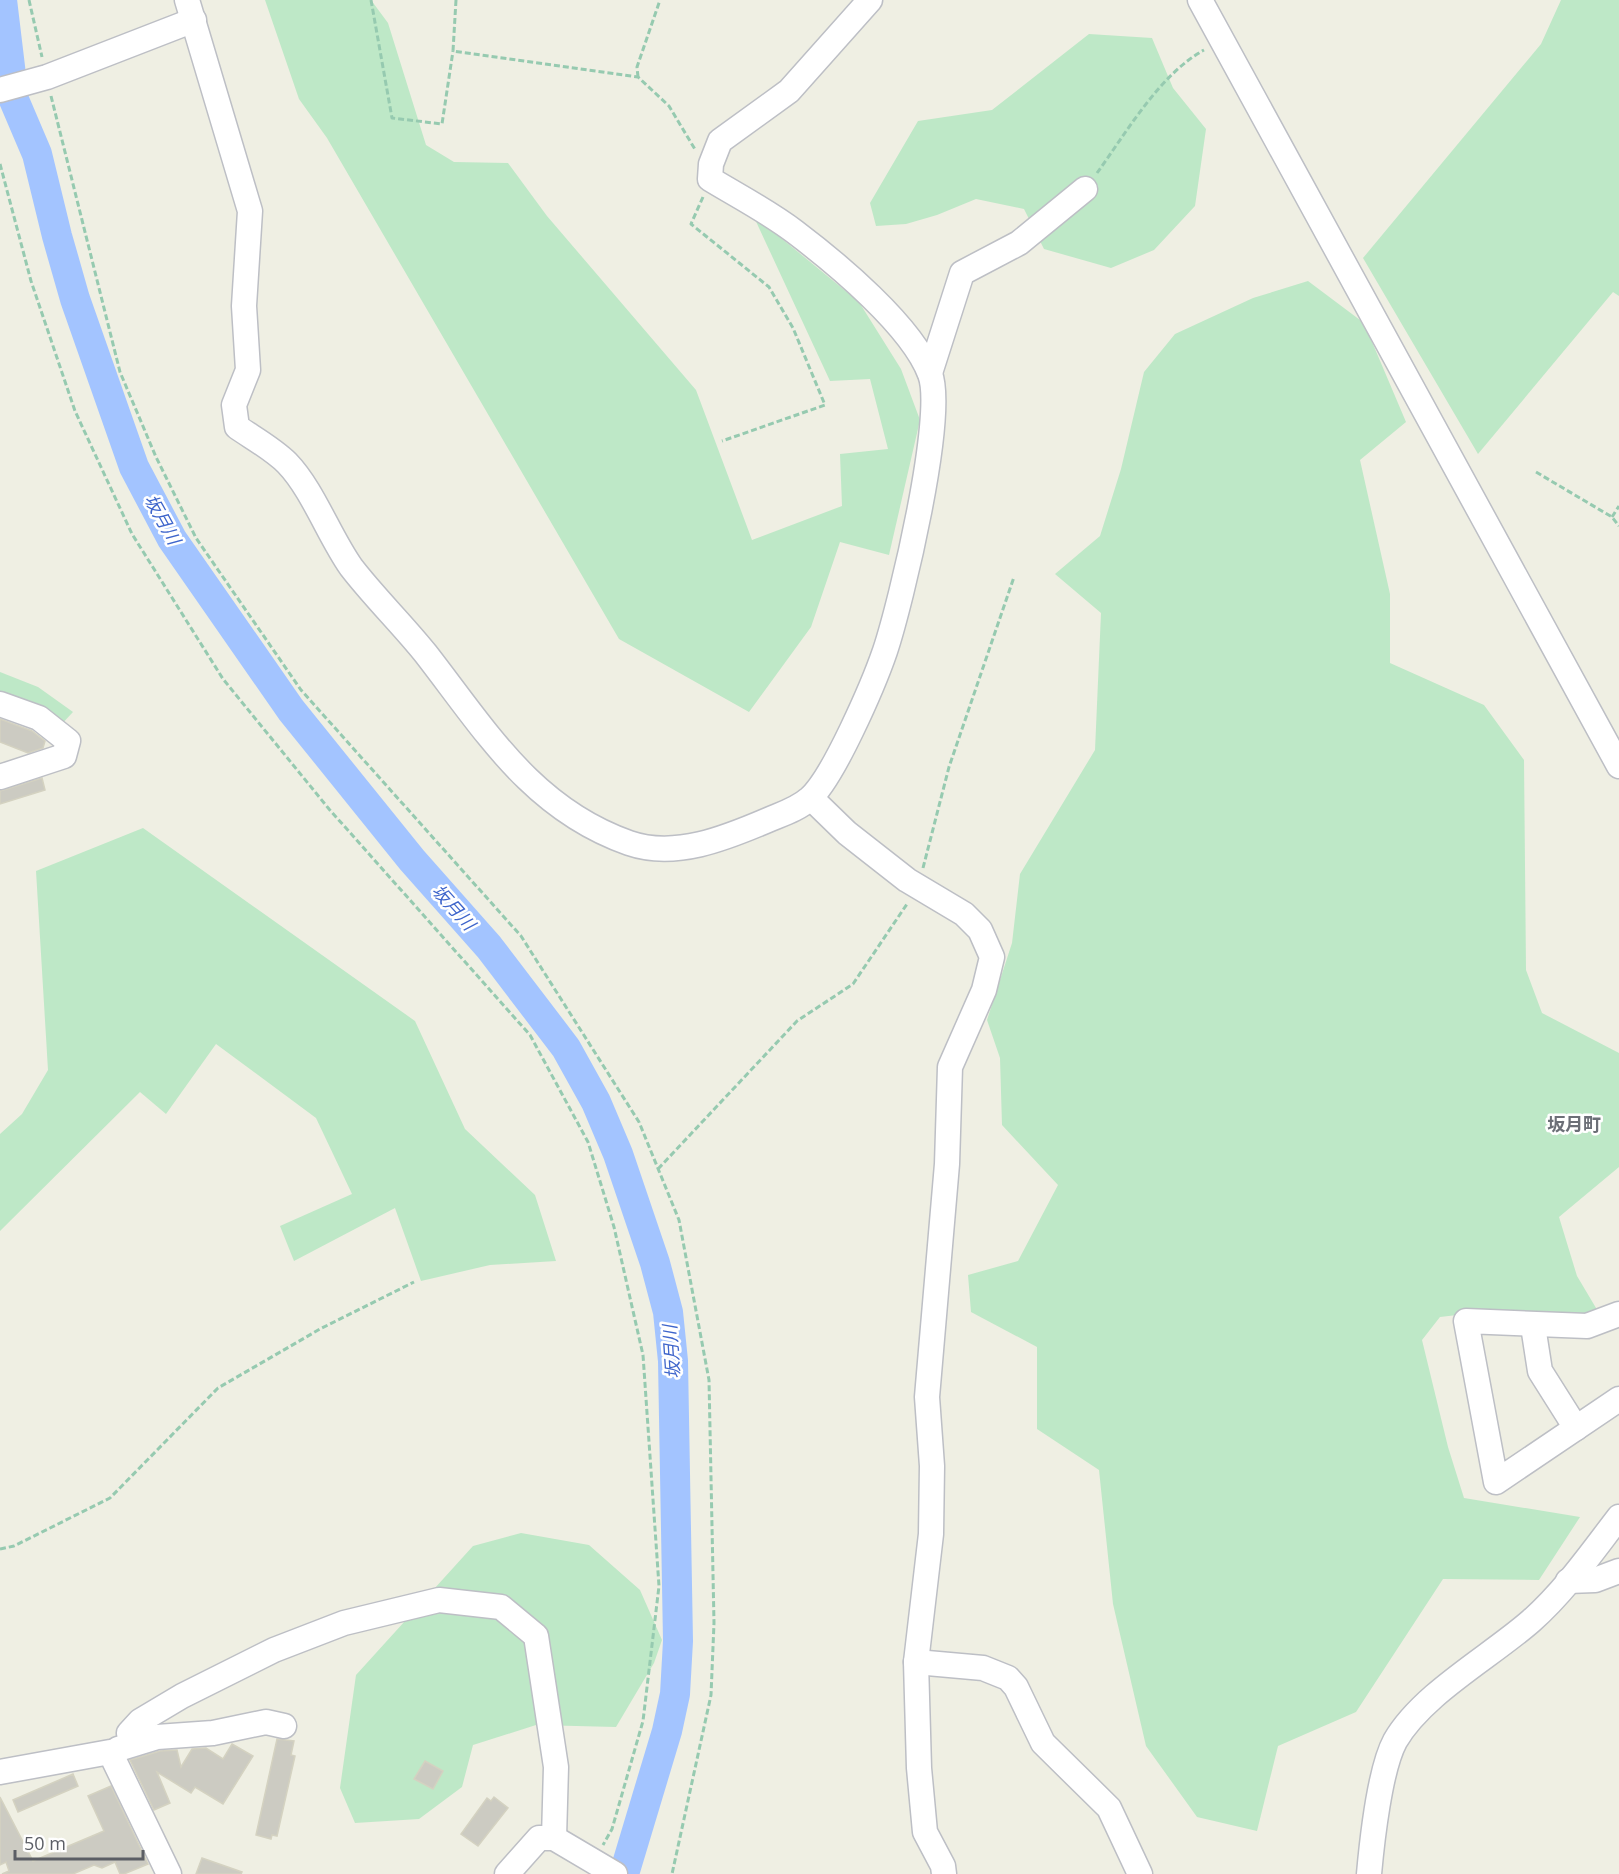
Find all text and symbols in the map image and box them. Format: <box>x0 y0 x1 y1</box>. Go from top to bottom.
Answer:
water label: 坂月川 <box>139 490 188 550</box>
water label: 坂月川 <box>427 879 482 937</box>
district label: 坂月町 <box>1547 1112 1601 1136</box>
water label: 坂月川 <box>657 1322 685 1380</box>
scale bar <box>15 1823 142 1861</box>
text: 50 m <box>24 1831 66 1855</box>

